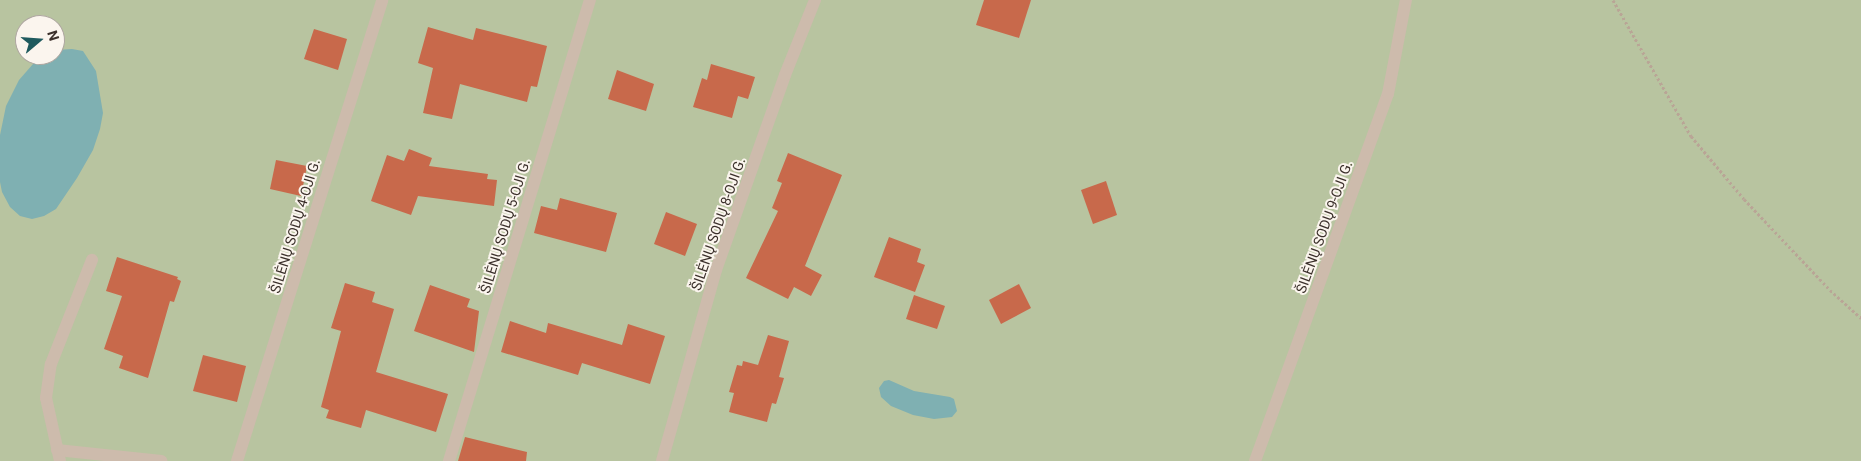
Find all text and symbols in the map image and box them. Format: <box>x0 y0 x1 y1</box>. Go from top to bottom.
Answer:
north arrow <box>15 15 65 65</box>
text: N <box>44 28 62 43</box>
street label: ŠILĖNŲ SODŲ 8-OJI G. <box>687 155 749 293</box>
street label: ŠILĖNŲ SODŲ 4-OJI G. <box>267 157 323 295</box>
street label: ŠILĖNŲ SODŲ 5-OJI G. <box>477 157 533 295</box>
street label: ŠILĖNŲ SODŲ 9-OJI G. <box>1292 159 1356 295</box>

